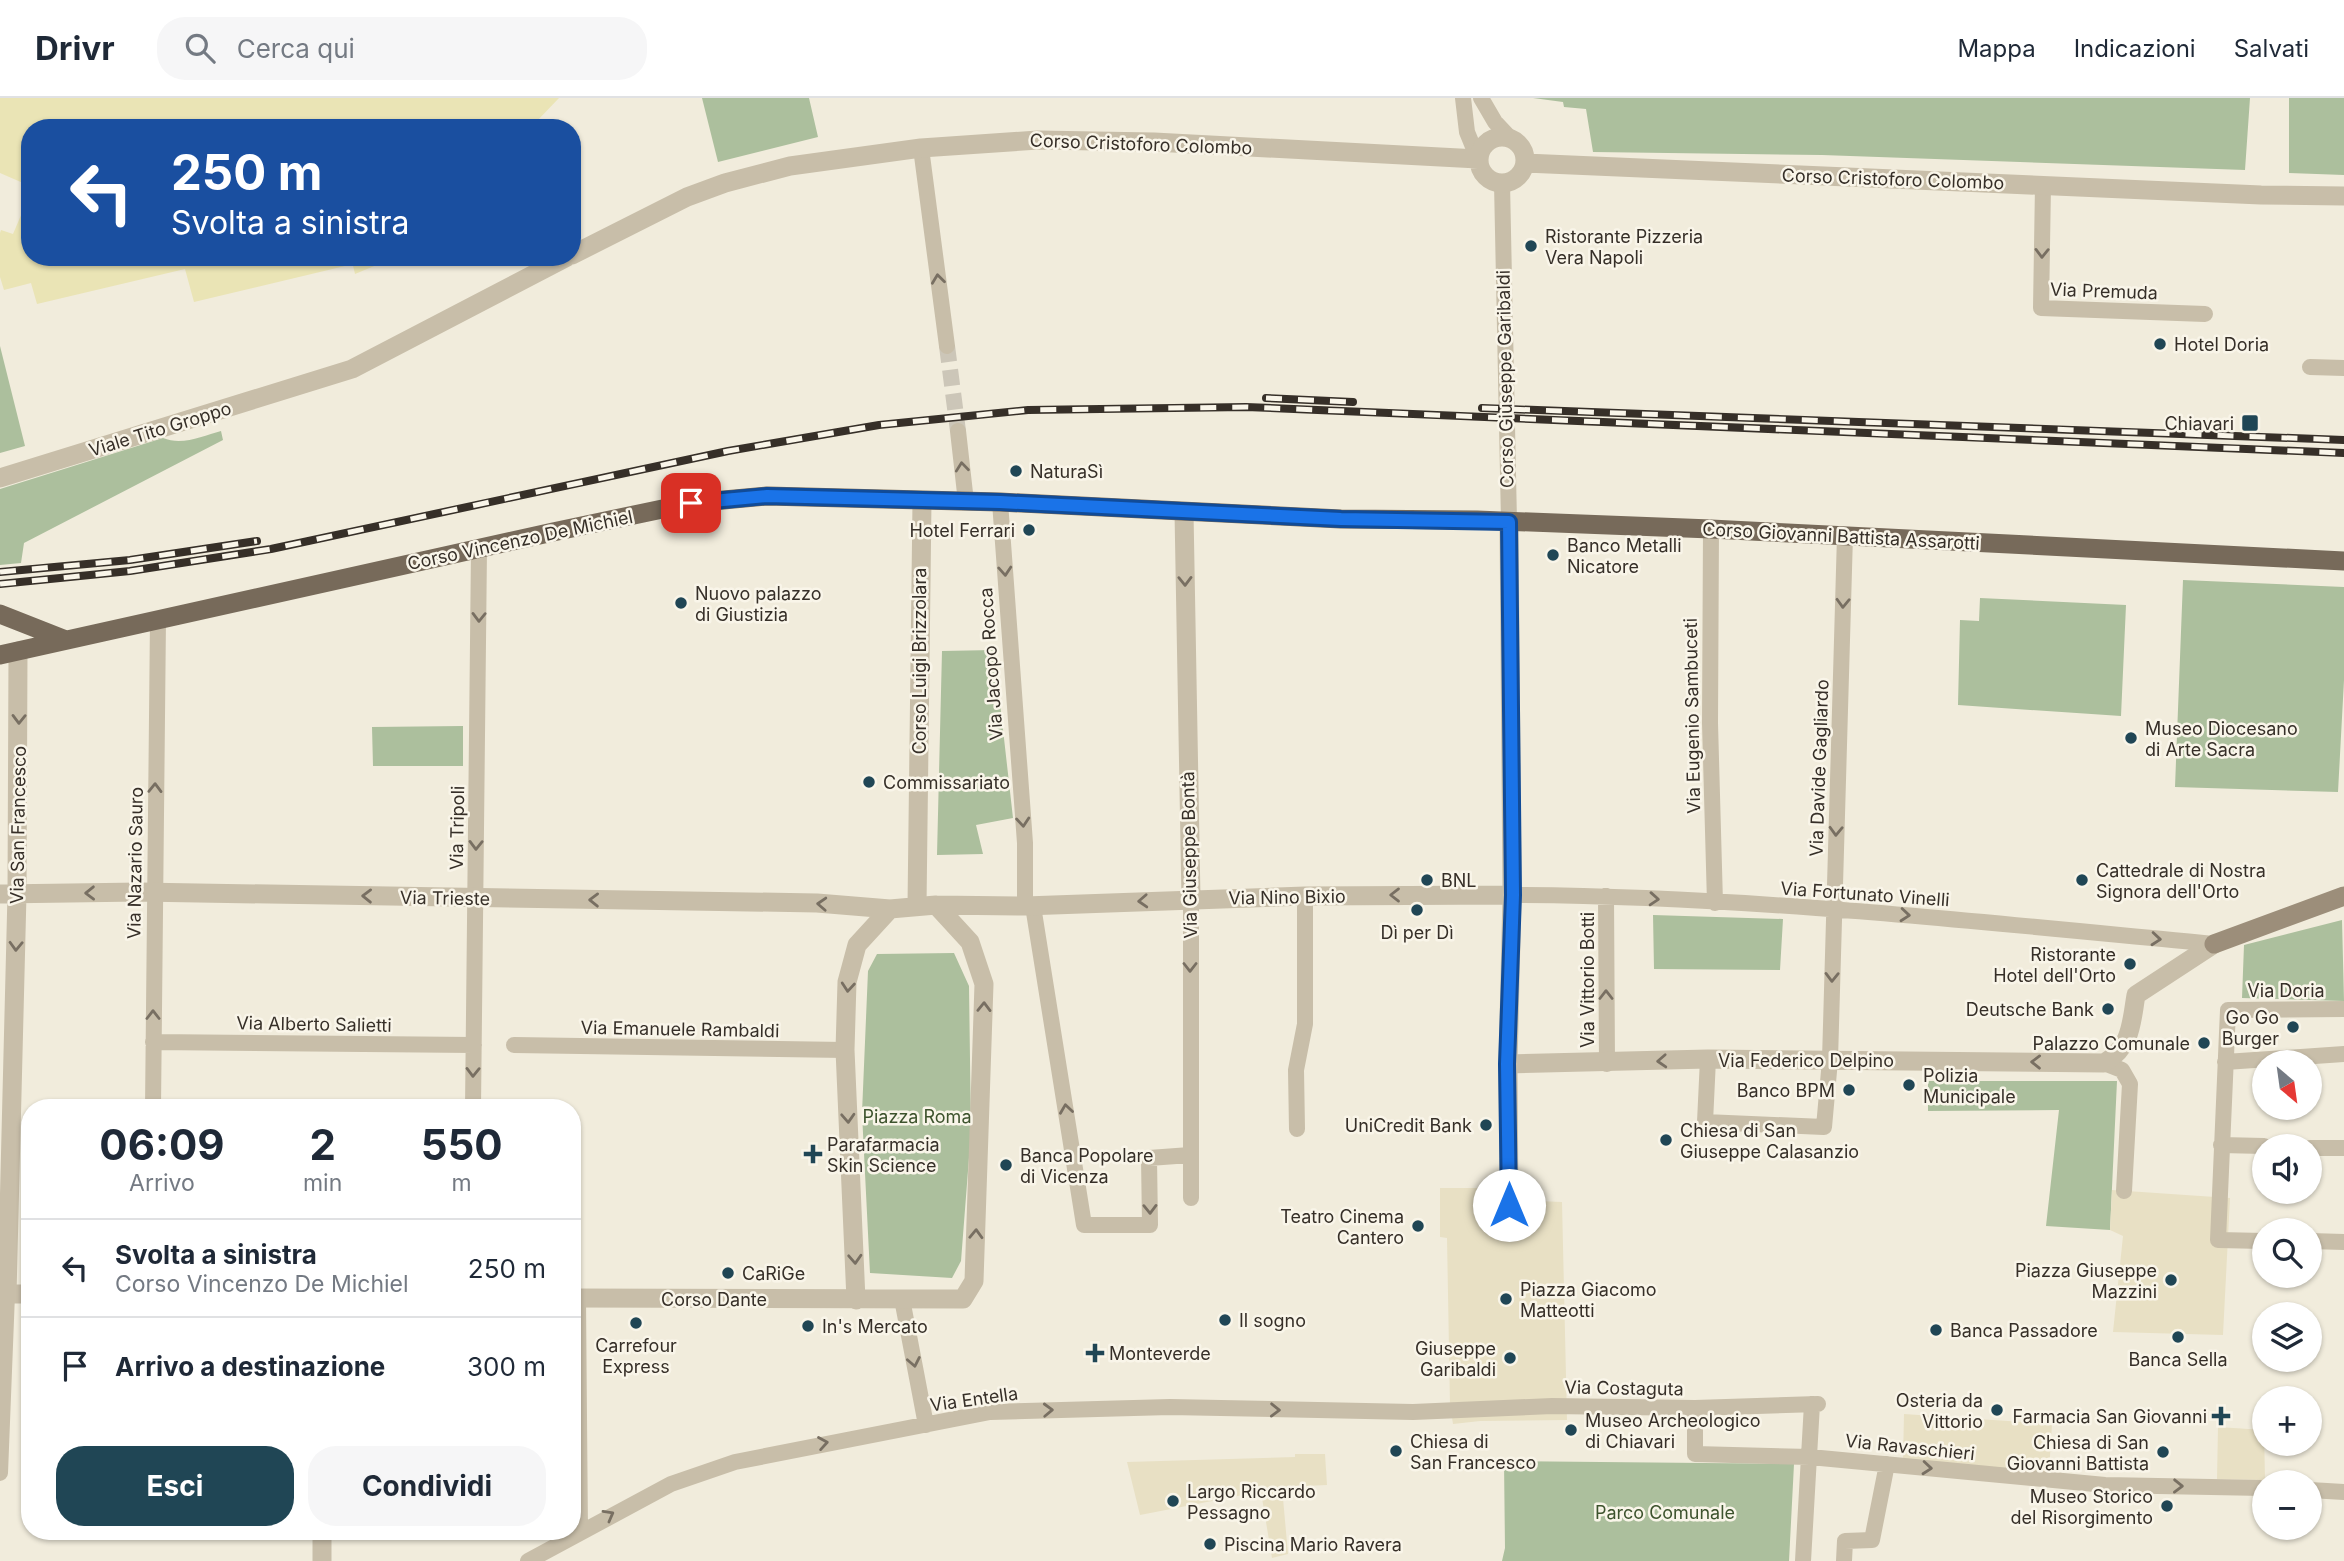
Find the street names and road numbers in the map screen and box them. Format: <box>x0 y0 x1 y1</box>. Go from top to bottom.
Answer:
street label: Corso Cristoforo Colombo <box>1029 130 1253 158</box>
street label: Corso Cristoforo Colombo <box>1781 165 2005 193</box>
street label: Corso Giuseppe Garibaldi <box>1493 270 1517 488</box>
street label: Via Premuda <box>2050 279 2158 303</box>
street label: Viale Tito Groppo <box>86 397 234 461</box>
street label: Corso Vincenzo De Michiel <box>405 506 635 574</box>
street label: Corso Giovanni Battista Assarotti <box>1702 518 1980 554</box>
street label: Corso Luigi Brizzolara <box>909 568 930 754</box>
street label: Via Jacopo Rocca <box>975 587 1007 741</box>
street label: Via Eugenio Sambuceti <box>1680 618 1704 814</box>
street label: Via Davide Gagliardo <box>1805 679 1833 857</box>
street label: Via San Francesco <box>6 746 30 904</box>
street label: Via Giuseppe Bontà <box>1177 771 1201 939</box>
street label: Via Tripoli <box>446 786 468 870</box>
street label: Via Nazario Sauro <box>123 787 147 939</box>
street label: Via Fortunato Vinelli <box>1780 878 1950 910</box>
street label: Via Nino Bixio <box>1228 885 1346 909</box>
street label: Via Trieste <box>400 887 490 909</box>
street label: Via Vittorio Botti <box>1577 912 1598 1048</box>
street label: Via Doria <box>2247 980 2325 1001</box>
street label: Via Alberto Salietti <box>236 1012 392 1036</box>
street label: Via Emanuele Rambaldi <box>580 1017 780 1041</box>
street label: Via Federico Delpino <box>1718 1050 1894 1071</box>
street label: Corso Dante <box>661 1289 767 1310</box>
street label: Via Costaguta <box>1564 1376 1684 1400</box>
street label: Via Entella <box>929 1382 1019 1416</box>
street label: Via Ravaschieri <box>1844 1430 1976 1464</box>

